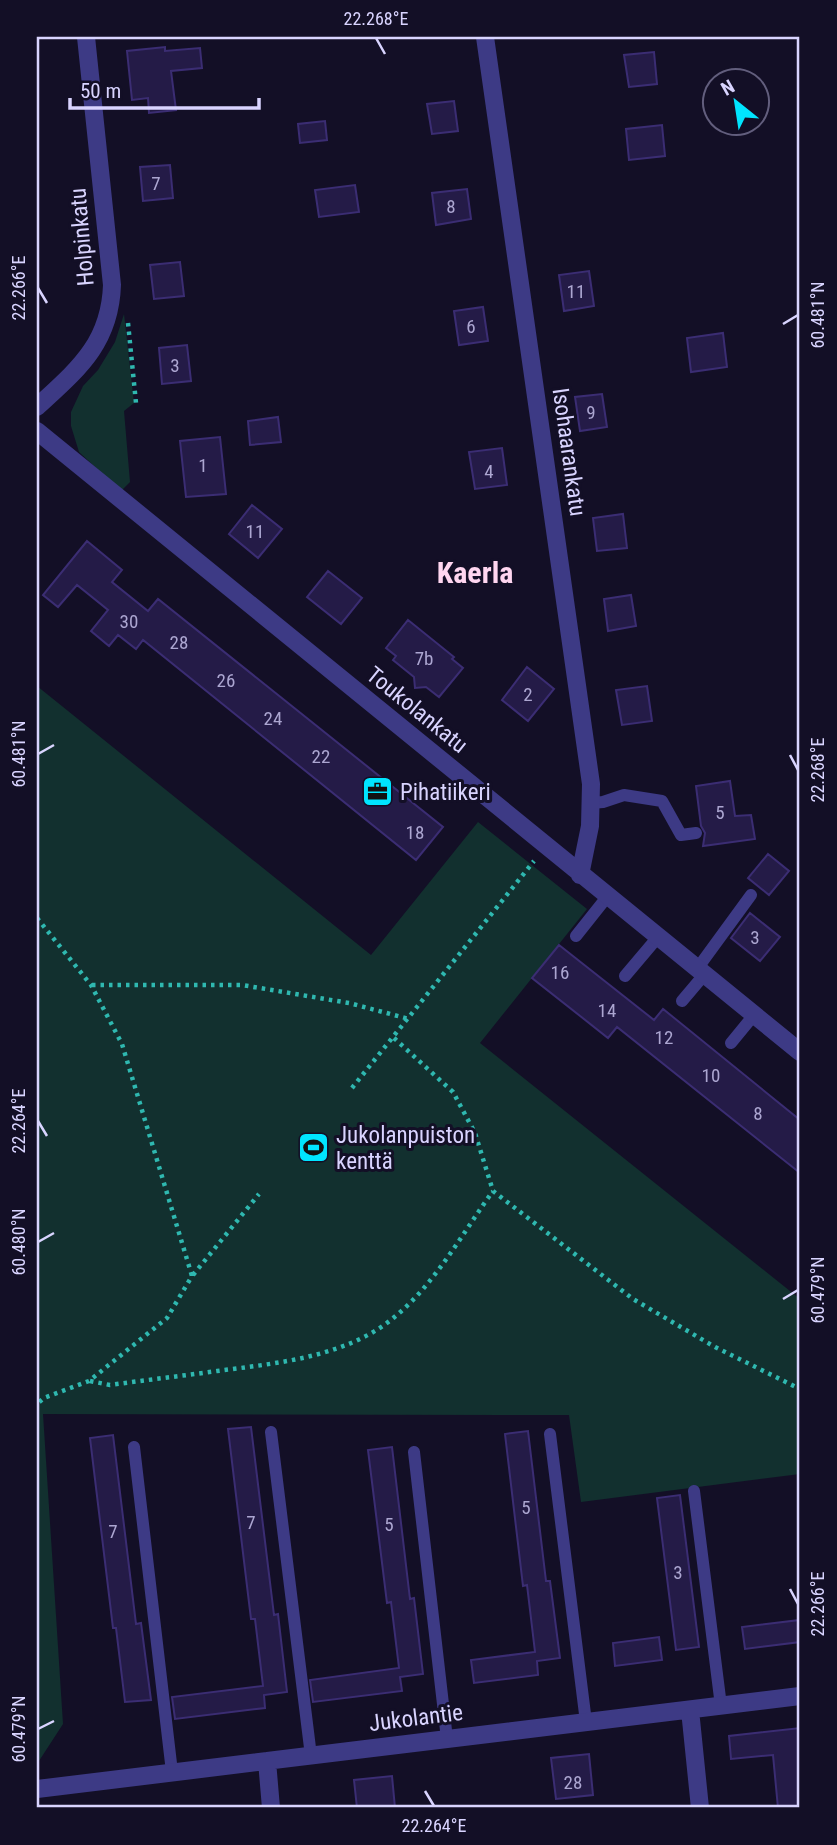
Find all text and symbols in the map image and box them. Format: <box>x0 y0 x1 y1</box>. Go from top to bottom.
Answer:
text: 22.268°E <box>344 8 408 29</box>
scale bar <box>70 66 259 110</box>
north arrow <box>700 66 770 136</box>
text: N <box>717 75 739 101</box>
text: 50 m <box>80 79 121 103</box>
house number: 7 <box>151 172 161 195</box>
street label: Holpinkatu <box>64 187 100 287</box>
house number: 8 <box>446 195 456 218</box>
text: 22.266°E <box>8 256 29 320</box>
house number: 11 <box>567 280 585 303</box>
text: 60.481°N <box>807 281 828 349</box>
house number: 6 <box>466 315 476 338</box>
house number: 3 <box>170 354 180 377</box>
street label: Isohaarankatu <box>547 386 591 518</box>
house number: 9 <box>586 401 596 424</box>
house number: 1 <box>198 454 208 477</box>
house number: 4 <box>484 460 494 483</box>
house number: 11 <box>246 520 264 543</box>
district label: Kaerla <box>437 555 513 590</box>
house number: 30 <box>120 610 138 633</box>
house number: 28 <box>170 631 188 654</box>
house number: 7b <box>415 647 433 670</box>
street label: Toukolankatu <box>361 661 473 759</box>
house number: 26 <box>217 669 235 692</box>
house number: 2 <box>523 683 533 706</box>
house number: 24 <box>264 707 282 730</box>
text: 60.481°N <box>8 720 29 788</box>
text: 22.268°E <box>807 738 828 802</box>
house number: 22 <box>312 745 330 768</box>
office icon: Pihatiikeri <box>360 775 394 809</box>
place label: Pihatiikeri <box>400 779 491 806</box>
house number: 5 <box>715 801 725 824</box>
house number: 18 <box>406 821 424 844</box>
house number: 3 <box>750 926 760 949</box>
house number: 16 <box>551 961 569 984</box>
house number: 14 <box>598 999 616 1022</box>
house number: 12 <box>655 1026 673 1049</box>
house number: 10 <box>702 1064 720 1087</box>
text: 22.264°E <box>8 1089 29 1153</box>
house number: 8 <box>753 1102 763 1125</box>
place label: Jukolanpuiston kenttä <box>336 1122 475 1175</box>
sports icon: Jukolanpuiston kenttä <box>296 1131 330 1165</box>
text: 60.480°N <box>8 1208 29 1276</box>
text: 60.479°N <box>807 1256 828 1324</box>
house number: 5 <box>521 1496 531 1519</box>
house number: 7 <box>246 1511 256 1534</box>
house number: 5 <box>384 1513 394 1536</box>
house number: 7 <box>108 1520 118 1543</box>
house number: 3 <box>673 1561 683 1584</box>
text: 22.266°E <box>807 1572 828 1636</box>
text: 60.479°N <box>8 1695 29 1763</box>
street label: Jukolantie <box>367 1699 465 1737</box>
house number: 28 <box>564 1771 582 1794</box>
text: 22.264°E <box>402 1815 466 1836</box>

